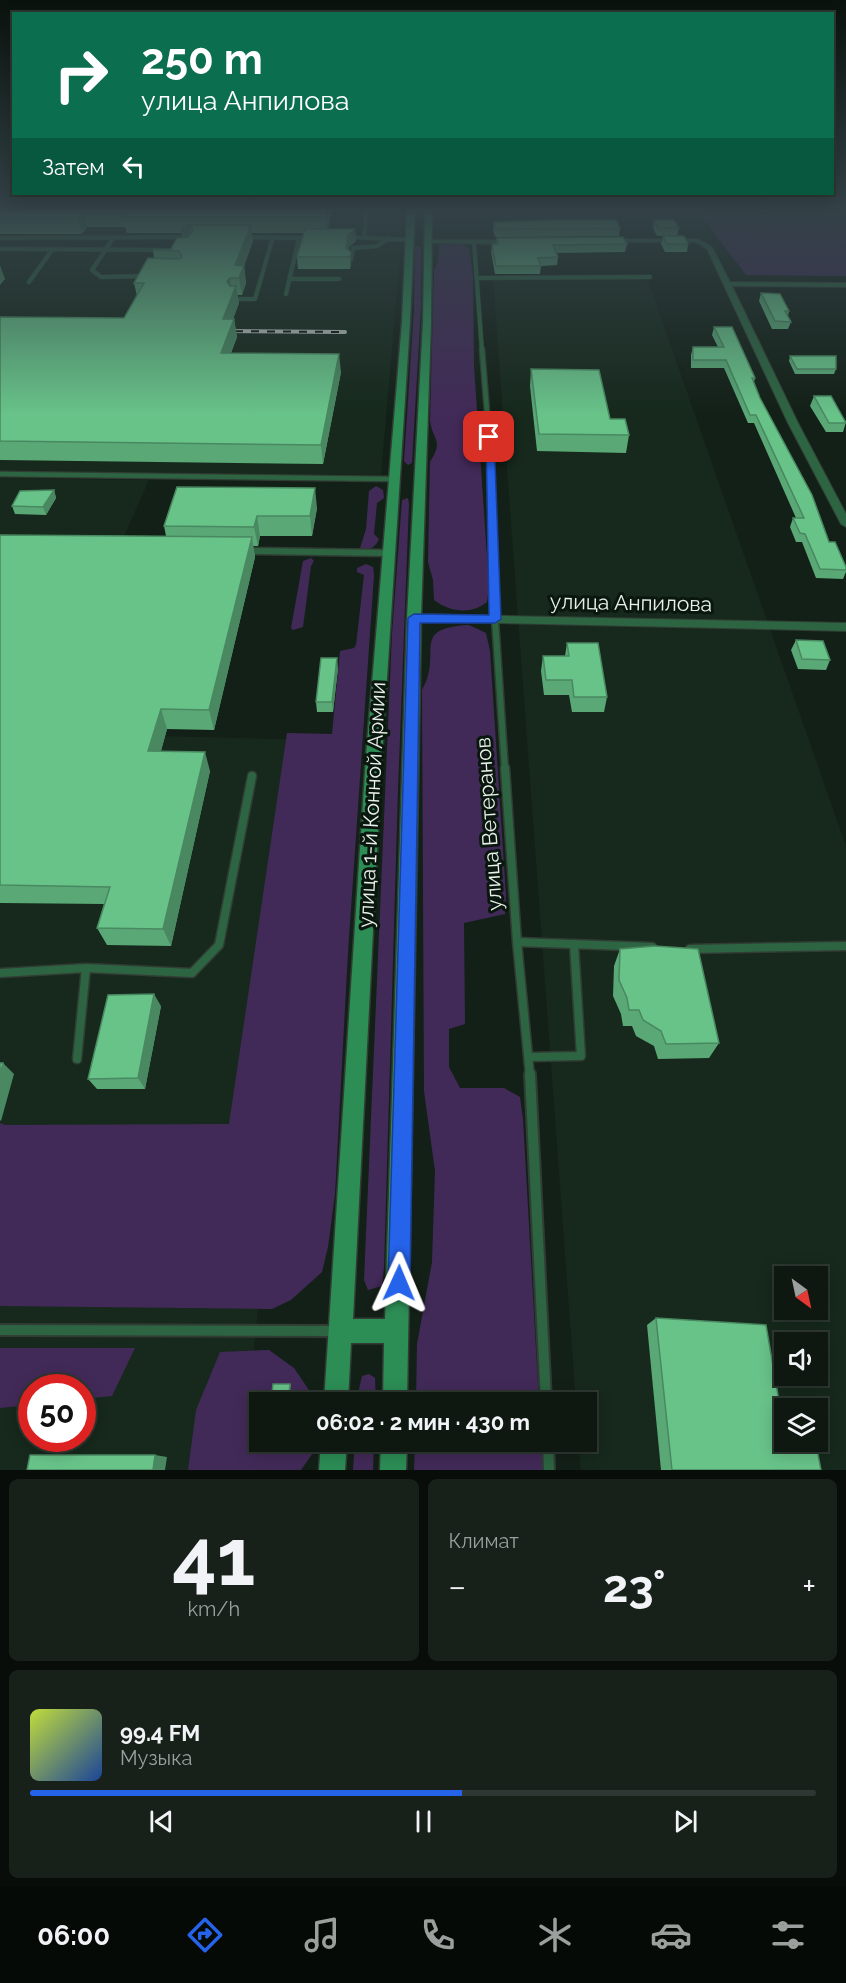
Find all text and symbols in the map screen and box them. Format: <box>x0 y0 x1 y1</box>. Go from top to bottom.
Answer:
text: 250 m <box>141 35 263 84</box>
icon: right <box>42 36 120 114</box>
text: улица Анпилова <box>141 85 349 116</box>
icon: left <box>117 150 150 183</box>
text: Затем <box>42 154 105 180</box>
pin <box>463 411 514 462</box>
icon: arrive <box>472 420 505 453</box>
street label: улица Анпилова <box>550 589 712 616</box>
street label: улица 1-й Конной Армии <box>353 681 390 929</box>
street label: улица Ветеранов <box>470 736 507 912</box>
position arrow <box>367 1251 431 1315</box>
north arrow <box>774 1266 828 1320</box>
map controls <box>774 1266 828 1452</box>
button: sound <box>774 1332 828 1386</box>
speed limit sign: 50 <box>18 1374 96 1452</box>
button: layers <box>774 1398 828 1452</box>
text: 06:02 · 2 мин · 430 m <box>316 1409 530 1435</box>
text: 41 <box>172 1512 255 1603</box>
text: Климат <box>449 1529 519 1553</box>
text: 23° <box>603 1560 666 1613</box>
text: − <box>449 1567 466 1606</box>
text: + <box>802 1567 816 1606</box>
text: km/h <box>187 1597 240 1621</box>
text: 99.4 FM <box>120 1720 200 1746</box>
text: Музыка <box>120 1746 192 1770</box>
icon: previous <box>145 1805 178 1838</box>
icon: pause <box>407 1805 440 1838</box>
icon: next <box>669 1805 702 1838</box>
icon: directions <box>184 1914 226 1956</box>
icon: music <box>301 1914 343 1956</box>
icon: phone <box>417 1914 459 1956</box>
icon: climate <box>534 1914 576 1956</box>
icon: car <box>650 1914 692 1956</box>
icon: filters <box>767 1914 809 1956</box>
text: 06:00 <box>37 1920 110 1951</box>

